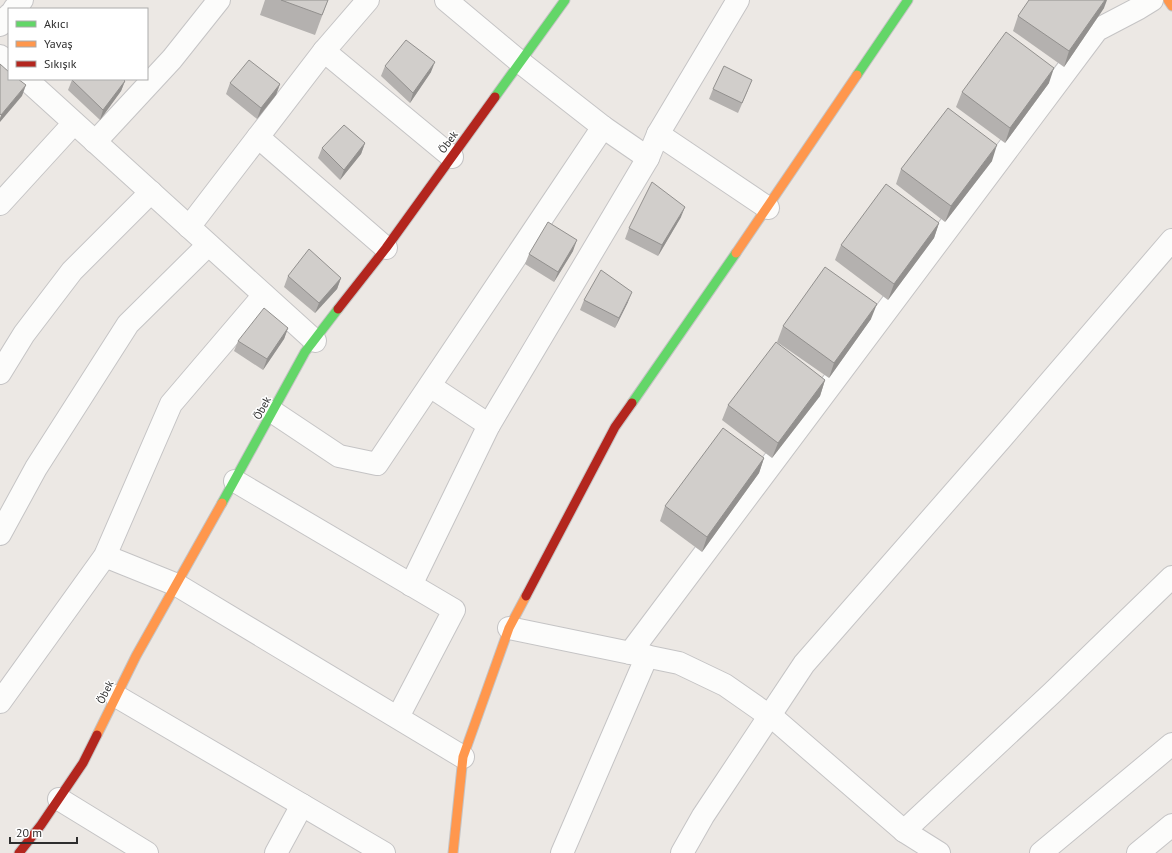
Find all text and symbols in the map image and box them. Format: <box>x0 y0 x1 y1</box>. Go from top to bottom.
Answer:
legend <box>8 8 148 80</box>
text: Akıcı <box>44 16 69 31</box>
text: Yavaş <box>44 36 73 51</box>
text: Sıkışık <box>44 56 77 71</box>
street label: Öbek <box>435 127 461 156</box>
street label: Öbek <box>250 393 274 422</box>
street label: Öbek <box>93 677 117 706</box>
scale bar <box>10 819 77 845</box>
text: 20 m <box>16 825 42 840</box>

